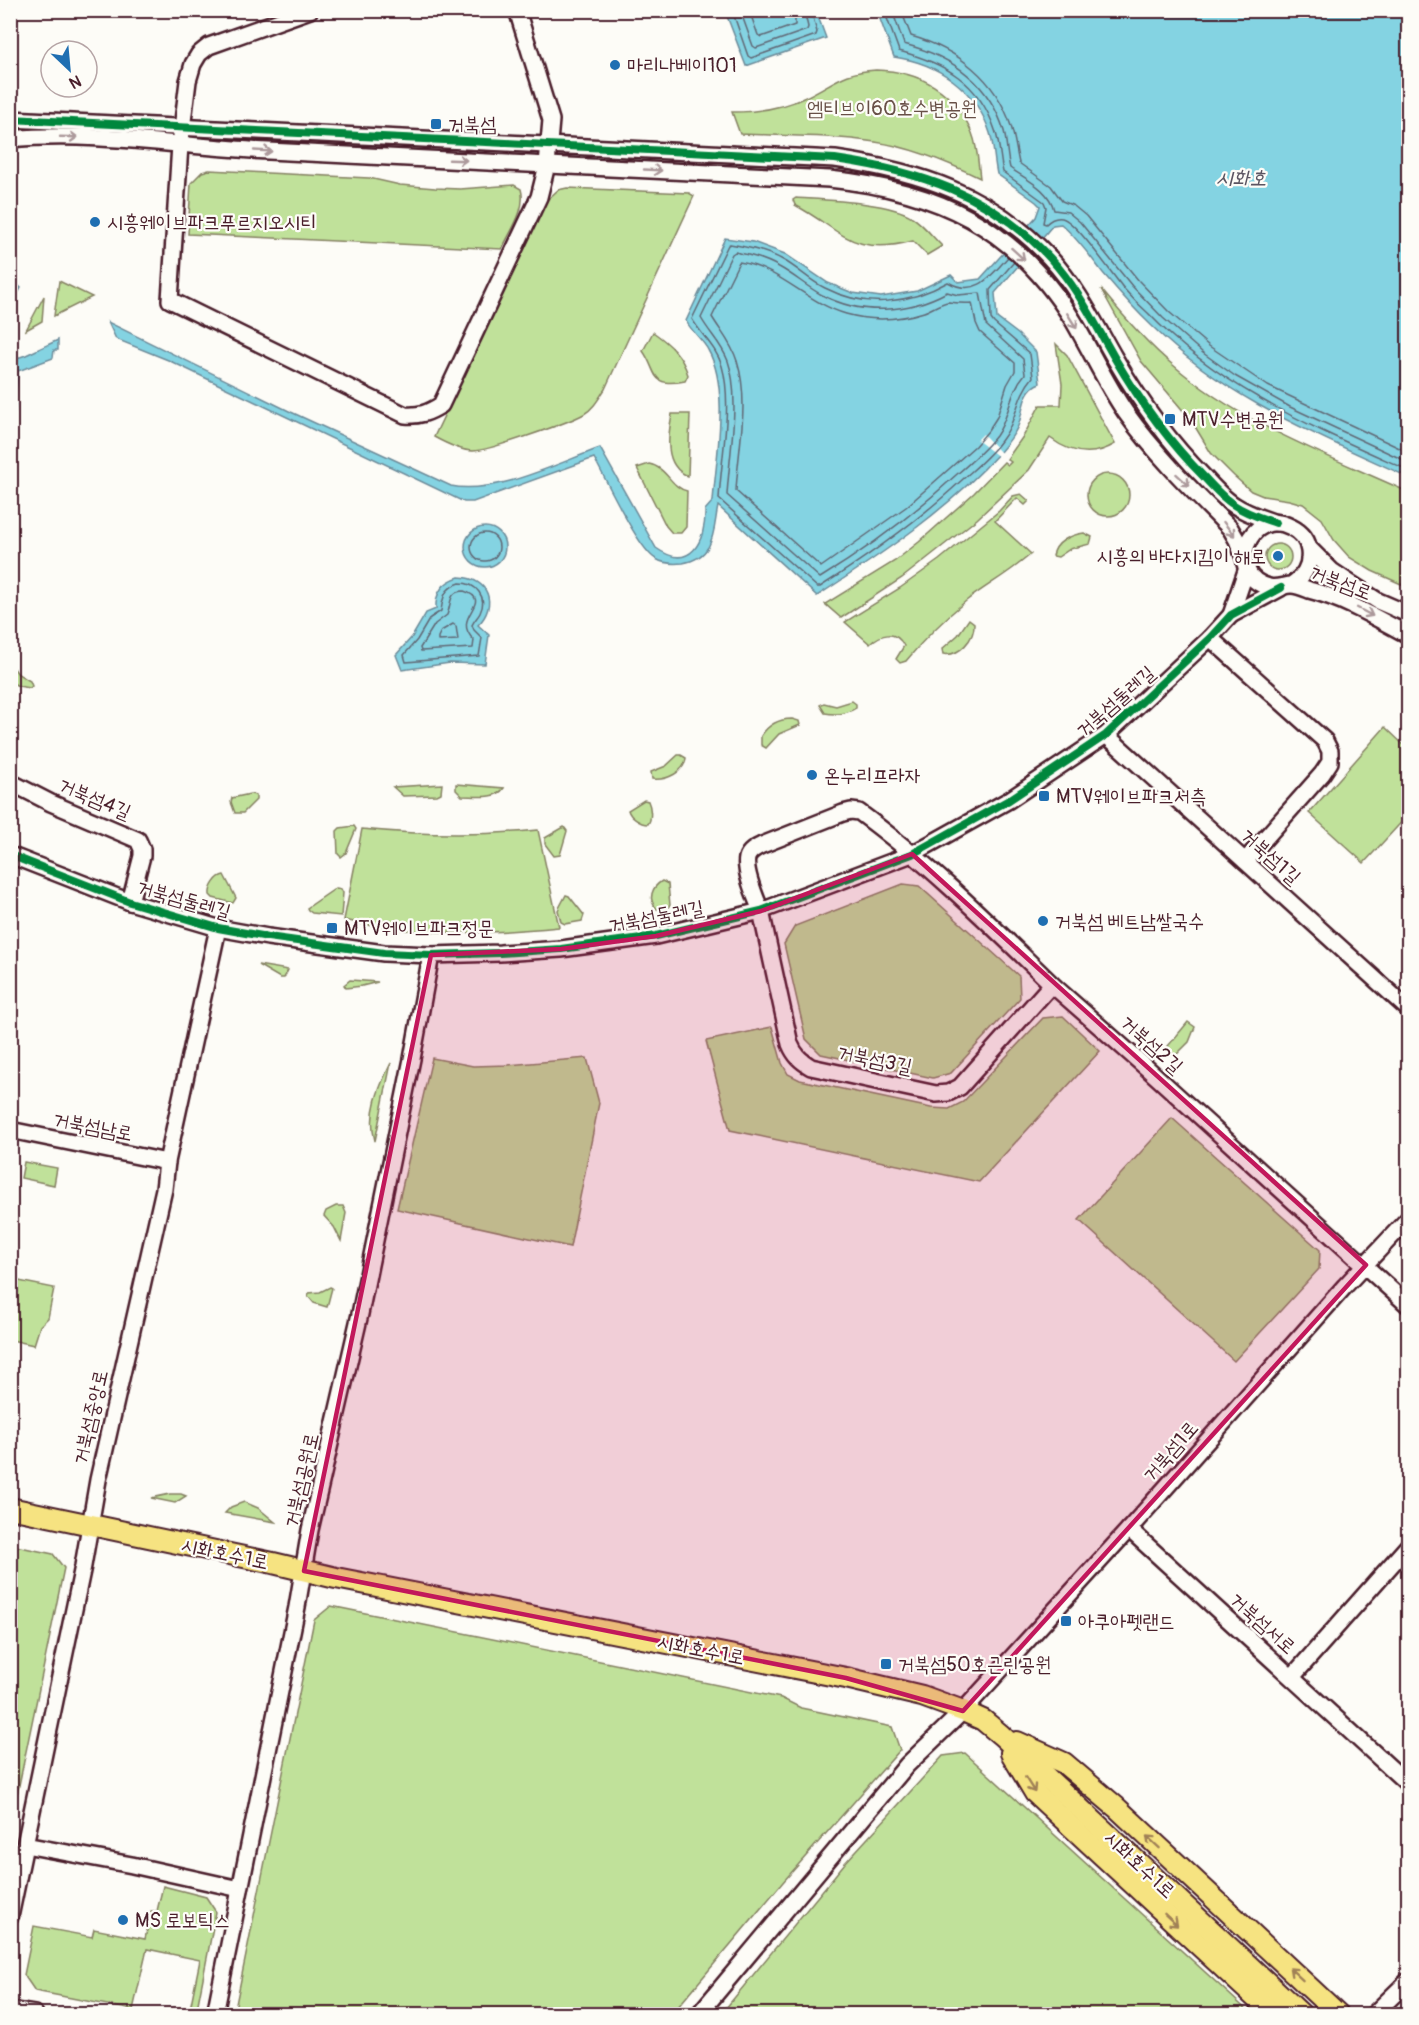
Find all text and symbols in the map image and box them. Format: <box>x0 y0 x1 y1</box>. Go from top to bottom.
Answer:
north arrow <box>39 39 99 99</box>
place label: 마리나베이101 <box>627 53 737 78</box>
marker: 마리나베이101 <box>608 58 622 72</box>
text: N <box>66 70 84 93</box>
park label: 엠티브이60호수변공원 <box>807 96 977 121</box>
place label: 거북섬 <box>448 112 496 137</box>
marker: 거북섬 <box>429 117 443 131</box>
one-way arrow <box>58 132 78 143</box>
one-way arrow <box>253 145 273 156</box>
one-way arrow <box>448 154 468 166</box>
one-way arrow <box>642 165 662 176</box>
water label: 시화호 <box>1216 165 1266 192</box>
place label: 시흥웨이브파크푸르지오시티 <box>107 210 316 235</box>
marker: 시흥웨이브파크푸르지오시티 <box>88 215 102 229</box>
one-way arrow <box>1010 247 1025 261</box>
one-way arrow <box>1067 312 1079 329</box>
place label: MTV수변공원 <box>1182 407 1284 432</box>
marker: MTV수변공원 <box>1163 412 1177 426</box>
one-way arrow <box>1175 473 1190 487</box>
one-way arrow <box>1223 521 1236 537</box>
place label: 시흥의 바다지킴이 해로 <box>1096 544 1266 569</box>
marker: 시흥의 바다지킴이 해로 <box>1271 549 1285 563</box>
street label: 거북섬로 <box>1306 559 1375 606</box>
one-way arrow <box>1356 606 1373 618</box>
street label: 거북섬둘레길 <box>1071 660 1160 742</box>
place label: 온누리프라자 <box>824 763 921 788</box>
marker: 온누리프라자 <box>805 768 819 782</box>
street label: 거북섬4길 <box>55 772 135 825</box>
place label: MTV웨이브파크서측 <box>1056 784 1206 809</box>
marker: MTV웨이브파크서측 <box>1037 789 1051 803</box>
street label: 거북섬1길 <box>1235 823 1306 890</box>
street label: 거북섬둘레길 <box>134 874 234 925</box>
street label: 거북섬둘레길 <box>606 895 706 938</box>
place label: 거북섬 베트남쌀국수 <box>1055 909 1204 934</box>
marker: 거북섬 베트남쌀국수 <box>1036 914 1050 928</box>
place label: MTV웨이브파크정문 <box>344 916 494 941</box>
marker: MTV웨이브파크정문 <box>325 921 339 935</box>
street label: 거북섬2길 <box>1115 1010 1188 1079</box>
street label: 거북섬3길 <box>835 1039 914 1080</box>
street label: 거북섬남로 <box>51 1107 135 1146</box>
street label: 거북섬중앙로 <box>67 1367 114 1467</box>
street label: 거북섬1로 <box>1137 1416 1203 1487</box>
street label: 거북섬공원로 <box>278 1430 325 1530</box>
street label: 시화호수1로 <box>179 1532 271 1575</box>
street label: 거북섬서로 <box>1224 1587 1301 1660</box>
place label: 아쿠아펫랜드 <box>1078 1609 1175 1634</box>
marker: 아쿠아펫랜드 <box>1059 1614 1073 1628</box>
street label: 시화호수1로 <box>655 1629 747 1670</box>
place label: 거북섬50호근린공원 <box>898 1652 1051 1677</box>
marker: 거북섬50호근린공원 <box>879 1657 893 1671</box>
one-way arrow <box>1024 1777 1037 1794</box>
street label: 시화호수1로 <box>1099 1825 1180 1904</box>
one-way arrow <box>1145 1834 1160 1849</box>
place label: MS 로보틱스 <box>135 1908 230 1933</box>
marker: MS 로보틱스 <box>116 1913 130 1927</box>
one-way arrow <box>1163 1913 1178 1927</box>
one-way arrow <box>1288 1967 1303 1981</box>

